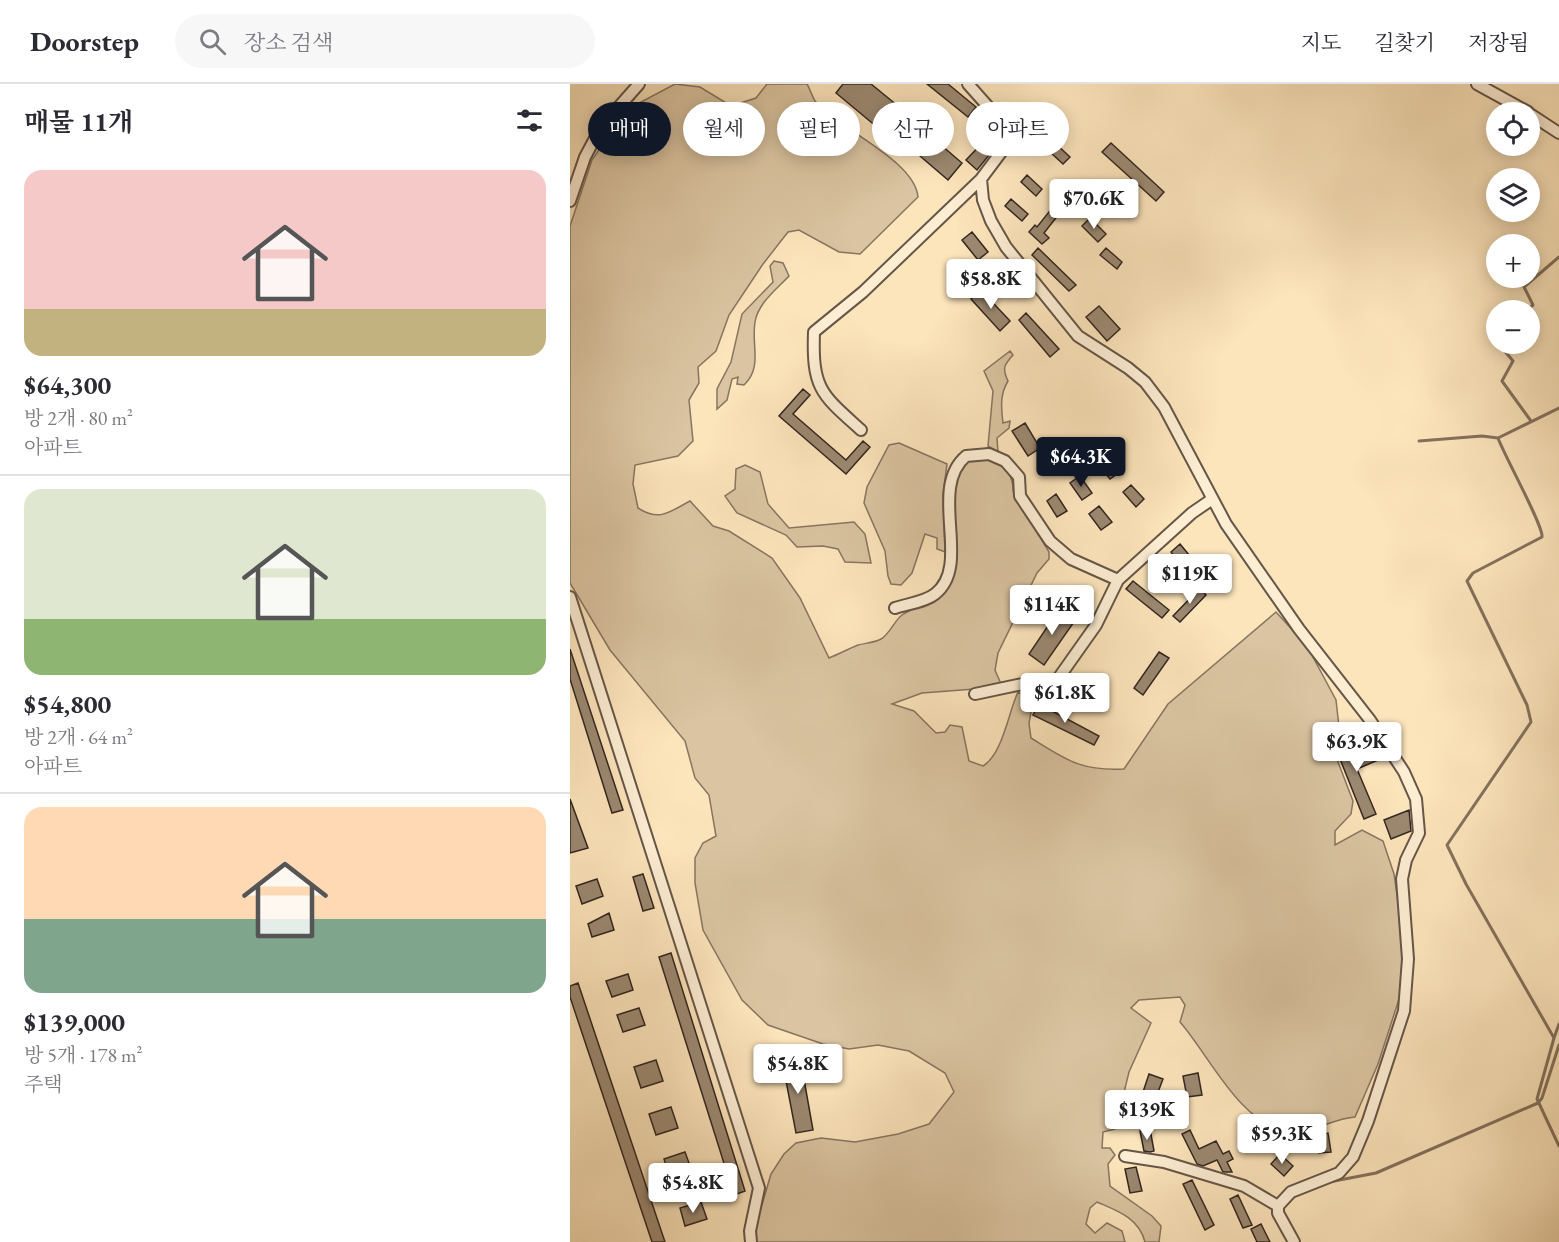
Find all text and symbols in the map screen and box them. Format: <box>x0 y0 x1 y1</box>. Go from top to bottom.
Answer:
search box <box>175 14 595 68</box>
text: Doorstep <box>30 23 139 59</box>
icon: search <box>196 25 229 58</box>
text: 장소 검색 <box>244 28 333 57</box>
text: 지도 <box>1301 29 1341 56</box>
text: 길찾기 <box>1374 29 1435 56</box>
text: 저장됨 <box>1468 29 1529 56</box>
chip: 매매 <box>588 102 671 156</box>
chip: 월세 <box>683 102 765 156</box>
chip: 필터 <box>777 102 860 156</box>
chip: 신규 <box>872 102 954 156</box>
chip: 아파트 <box>966 102 1069 156</box>
map controls <box>1486 102 1540 354</box>
button: locate <box>1486 102 1540 156</box>
icon: filters <box>513 104 546 137</box>
text: 매물 11개 <box>24 105 133 139</box>
button: layers <box>1486 168 1540 222</box>
pin: $70.6K <box>1045 179 1143 230</box>
text: $70.6K <box>1063 185 1125 211</box>
icon: home <box>231 209 339 317</box>
button: + <box>1486 234 1540 288</box>
pin: $58.8K <box>942 259 1040 310</box>
text: $58.8K <box>960 265 1022 291</box>
button: − <box>1486 300 1540 354</box>
text: $64,300 <box>24 368 111 402</box>
text: 방 2개 · 80 m² <box>24 405 133 431</box>
text: 아파트 <box>24 434 82 460</box>
pin: $64.3K <box>1032 437 1130 488</box>
text: $64.3K <box>1050 443 1112 469</box>
icon: home <box>231 528 339 636</box>
pin: $119K <box>1148 554 1232 605</box>
text: $119K <box>1162 560 1218 586</box>
pin: $114K <box>1010 585 1094 636</box>
text: $114K <box>1024 591 1080 617</box>
pin: $61.8K <box>1016 673 1114 724</box>
text: $61.8K <box>1034 679 1096 705</box>
text: $54,800 <box>24 687 111 721</box>
pin: $63.9K <box>1308 722 1406 773</box>
text: 방 2개 · 64 m² <box>24 724 133 750</box>
text: $63.9K <box>1326 728 1388 754</box>
text: 아파트 <box>24 753 82 779</box>
icon: home <box>231 846 339 954</box>
text: $139,000 <box>24 1005 125 1039</box>
text: 방 5개 · 178 m² <box>24 1042 143 1068</box>
pin: $54.8K <box>749 1044 847 1095</box>
text: $54.8K <box>767 1050 829 1076</box>
text: 주택 <box>24 1071 63 1097</box>
pin: $139K <box>1105 1090 1189 1141</box>
text: $139K <box>1119 1096 1175 1122</box>
pin: $59.3K <box>1233 1114 1331 1165</box>
text: $59.3K <box>1251 1120 1313 1146</box>
pin: $54.8K <box>644 1163 742 1214</box>
text: $54.8K <box>662 1169 724 1195</box>

